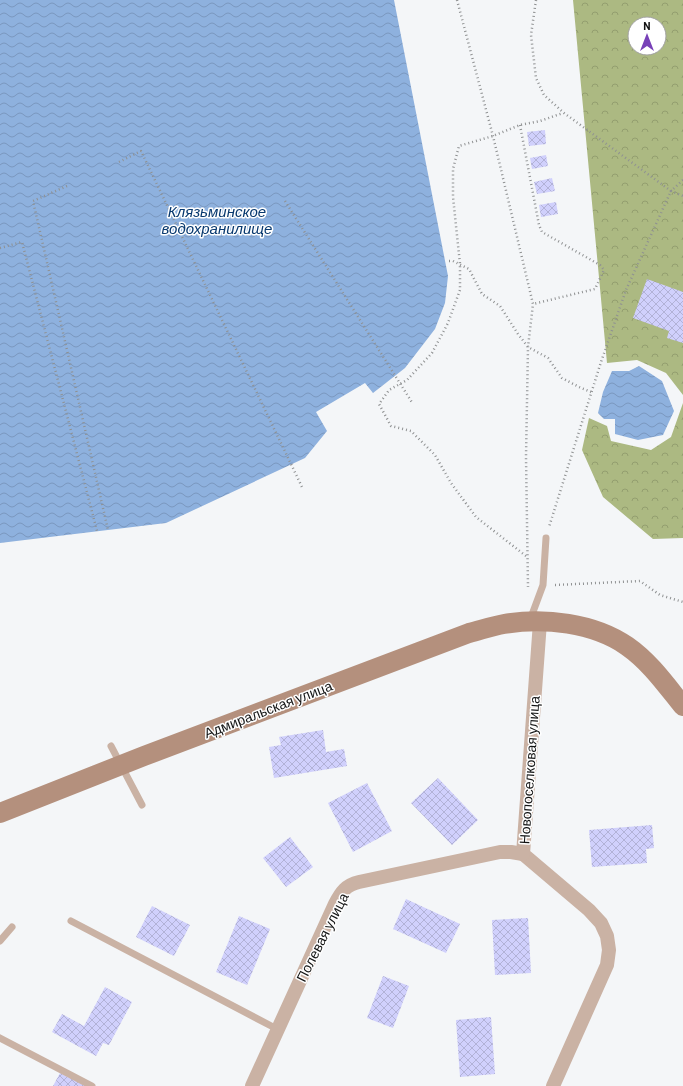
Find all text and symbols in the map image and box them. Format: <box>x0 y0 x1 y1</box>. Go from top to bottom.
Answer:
north arrow <box>627 16 667 56</box>
text: N <box>643 19 651 32</box>
water label: Клязьминское водохранилище <box>162 202 272 237</box>
street label: Адмиральская улица <box>201 677 335 741</box>
street label: Новопоселковая улица <box>515 695 543 845</box>
street label: Полевая улица <box>292 890 352 984</box>

